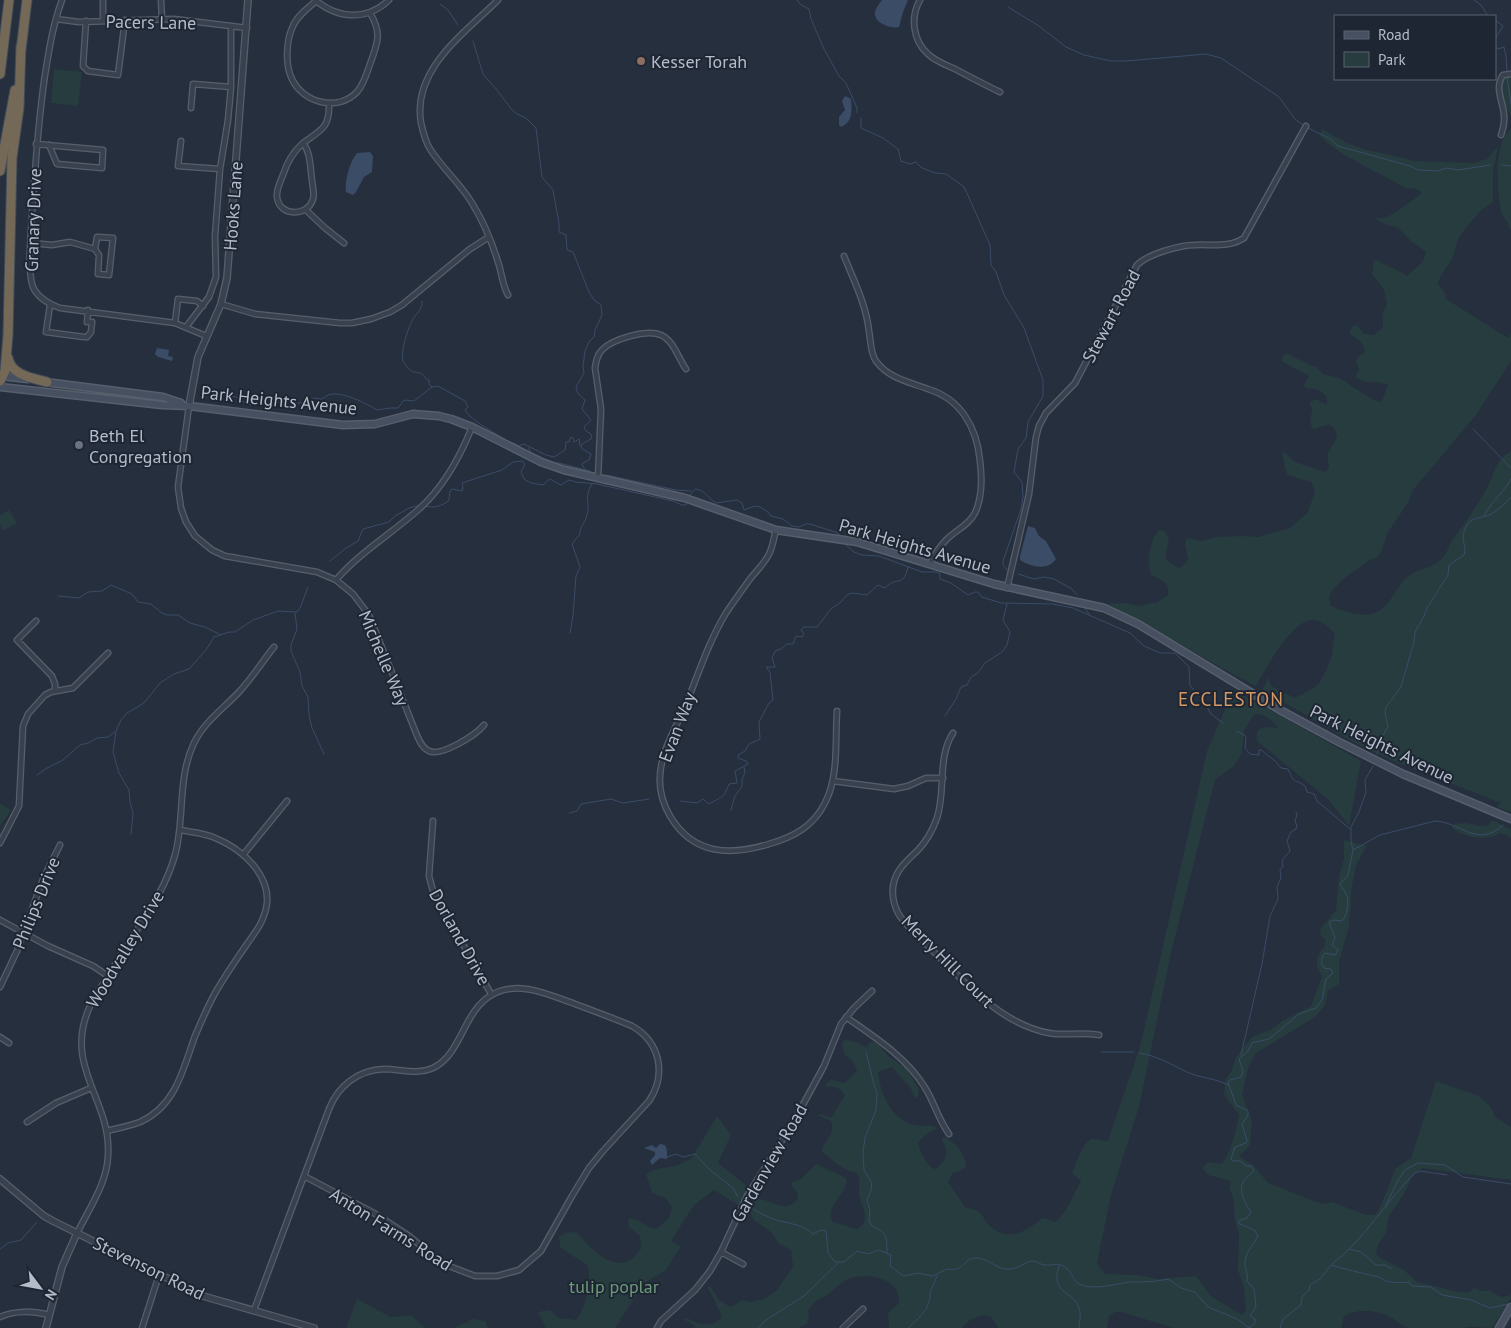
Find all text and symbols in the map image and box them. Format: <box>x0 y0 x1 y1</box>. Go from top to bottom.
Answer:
street label: Pacers Lane <box>106 10 196 34</box>
legend <box>1334 15 1496 80</box>
text: Road <box>1378 25 1410 44</box>
place label: Kesser Torah <box>651 50 747 73</box>
text: Park <box>1378 50 1406 69</box>
marker: Kesser Torah <box>635 55 647 67</box>
street label: Hooks Lane <box>218 161 248 251</box>
street label: Granary Drive <box>20 168 46 272</box>
street label: Stewart Road <box>1077 265 1145 367</box>
street label: Park Heights Avenue <box>200 380 358 420</box>
place label: Beth El Congregation <box>89 424 192 468</box>
marker: Beth El Congregation <box>73 439 85 451</box>
street label: Park Heights Avenue <box>836 513 994 579</box>
street label: Michelle Way <box>354 607 415 710</box>
district label: ECCLESTON <box>1178 687 1284 711</box>
street label: Evan Way <box>653 688 701 765</box>
street label: Park Heights Avenue <box>1306 699 1458 789</box>
street label: Philips Drive <box>7 854 65 952</box>
street label: Dorland Drive <box>424 885 496 989</box>
street label: Woodvalley Drive <box>81 886 169 1012</box>
street label: Merry Hill Court <box>897 910 999 1012</box>
street label: Gardenview Road <box>726 1100 812 1226</box>
street label: Anton Farms Road <box>326 1182 456 1276</box>
street label: Stevenson Road <box>89 1231 209 1305</box>
north arrow <box>15 1263 65 1313</box>
park label: tulip poplar <box>569 1275 659 1298</box>
text: N <box>41 1286 61 1304</box>

